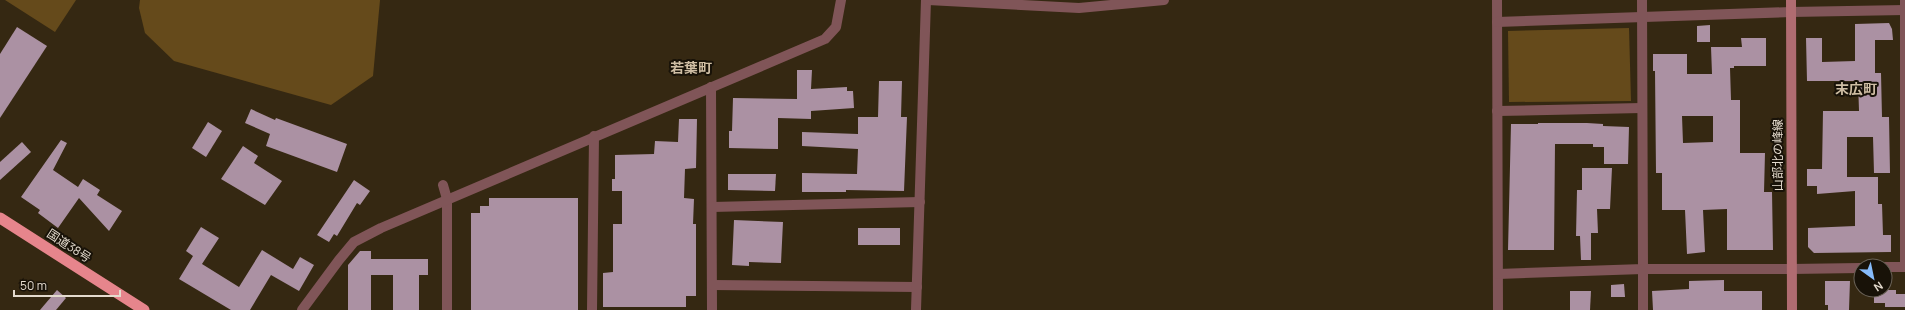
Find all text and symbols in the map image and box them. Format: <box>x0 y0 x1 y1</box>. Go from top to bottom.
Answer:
district label: 若葉町 <box>670 58 712 77</box>
district label: 末広町 <box>1835 79 1877 98</box>
street label: 山部北の峰線 <box>1769 119 1786 191</box>
street label: 国道38号 <box>44 225 95 266</box>
north arrow <box>1853 258 1893 298</box>
scale bar <box>14 272 120 298</box>
text: 50 m <box>20 277 47 294</box>
text: N <box>1871 278 1886 295</box>

